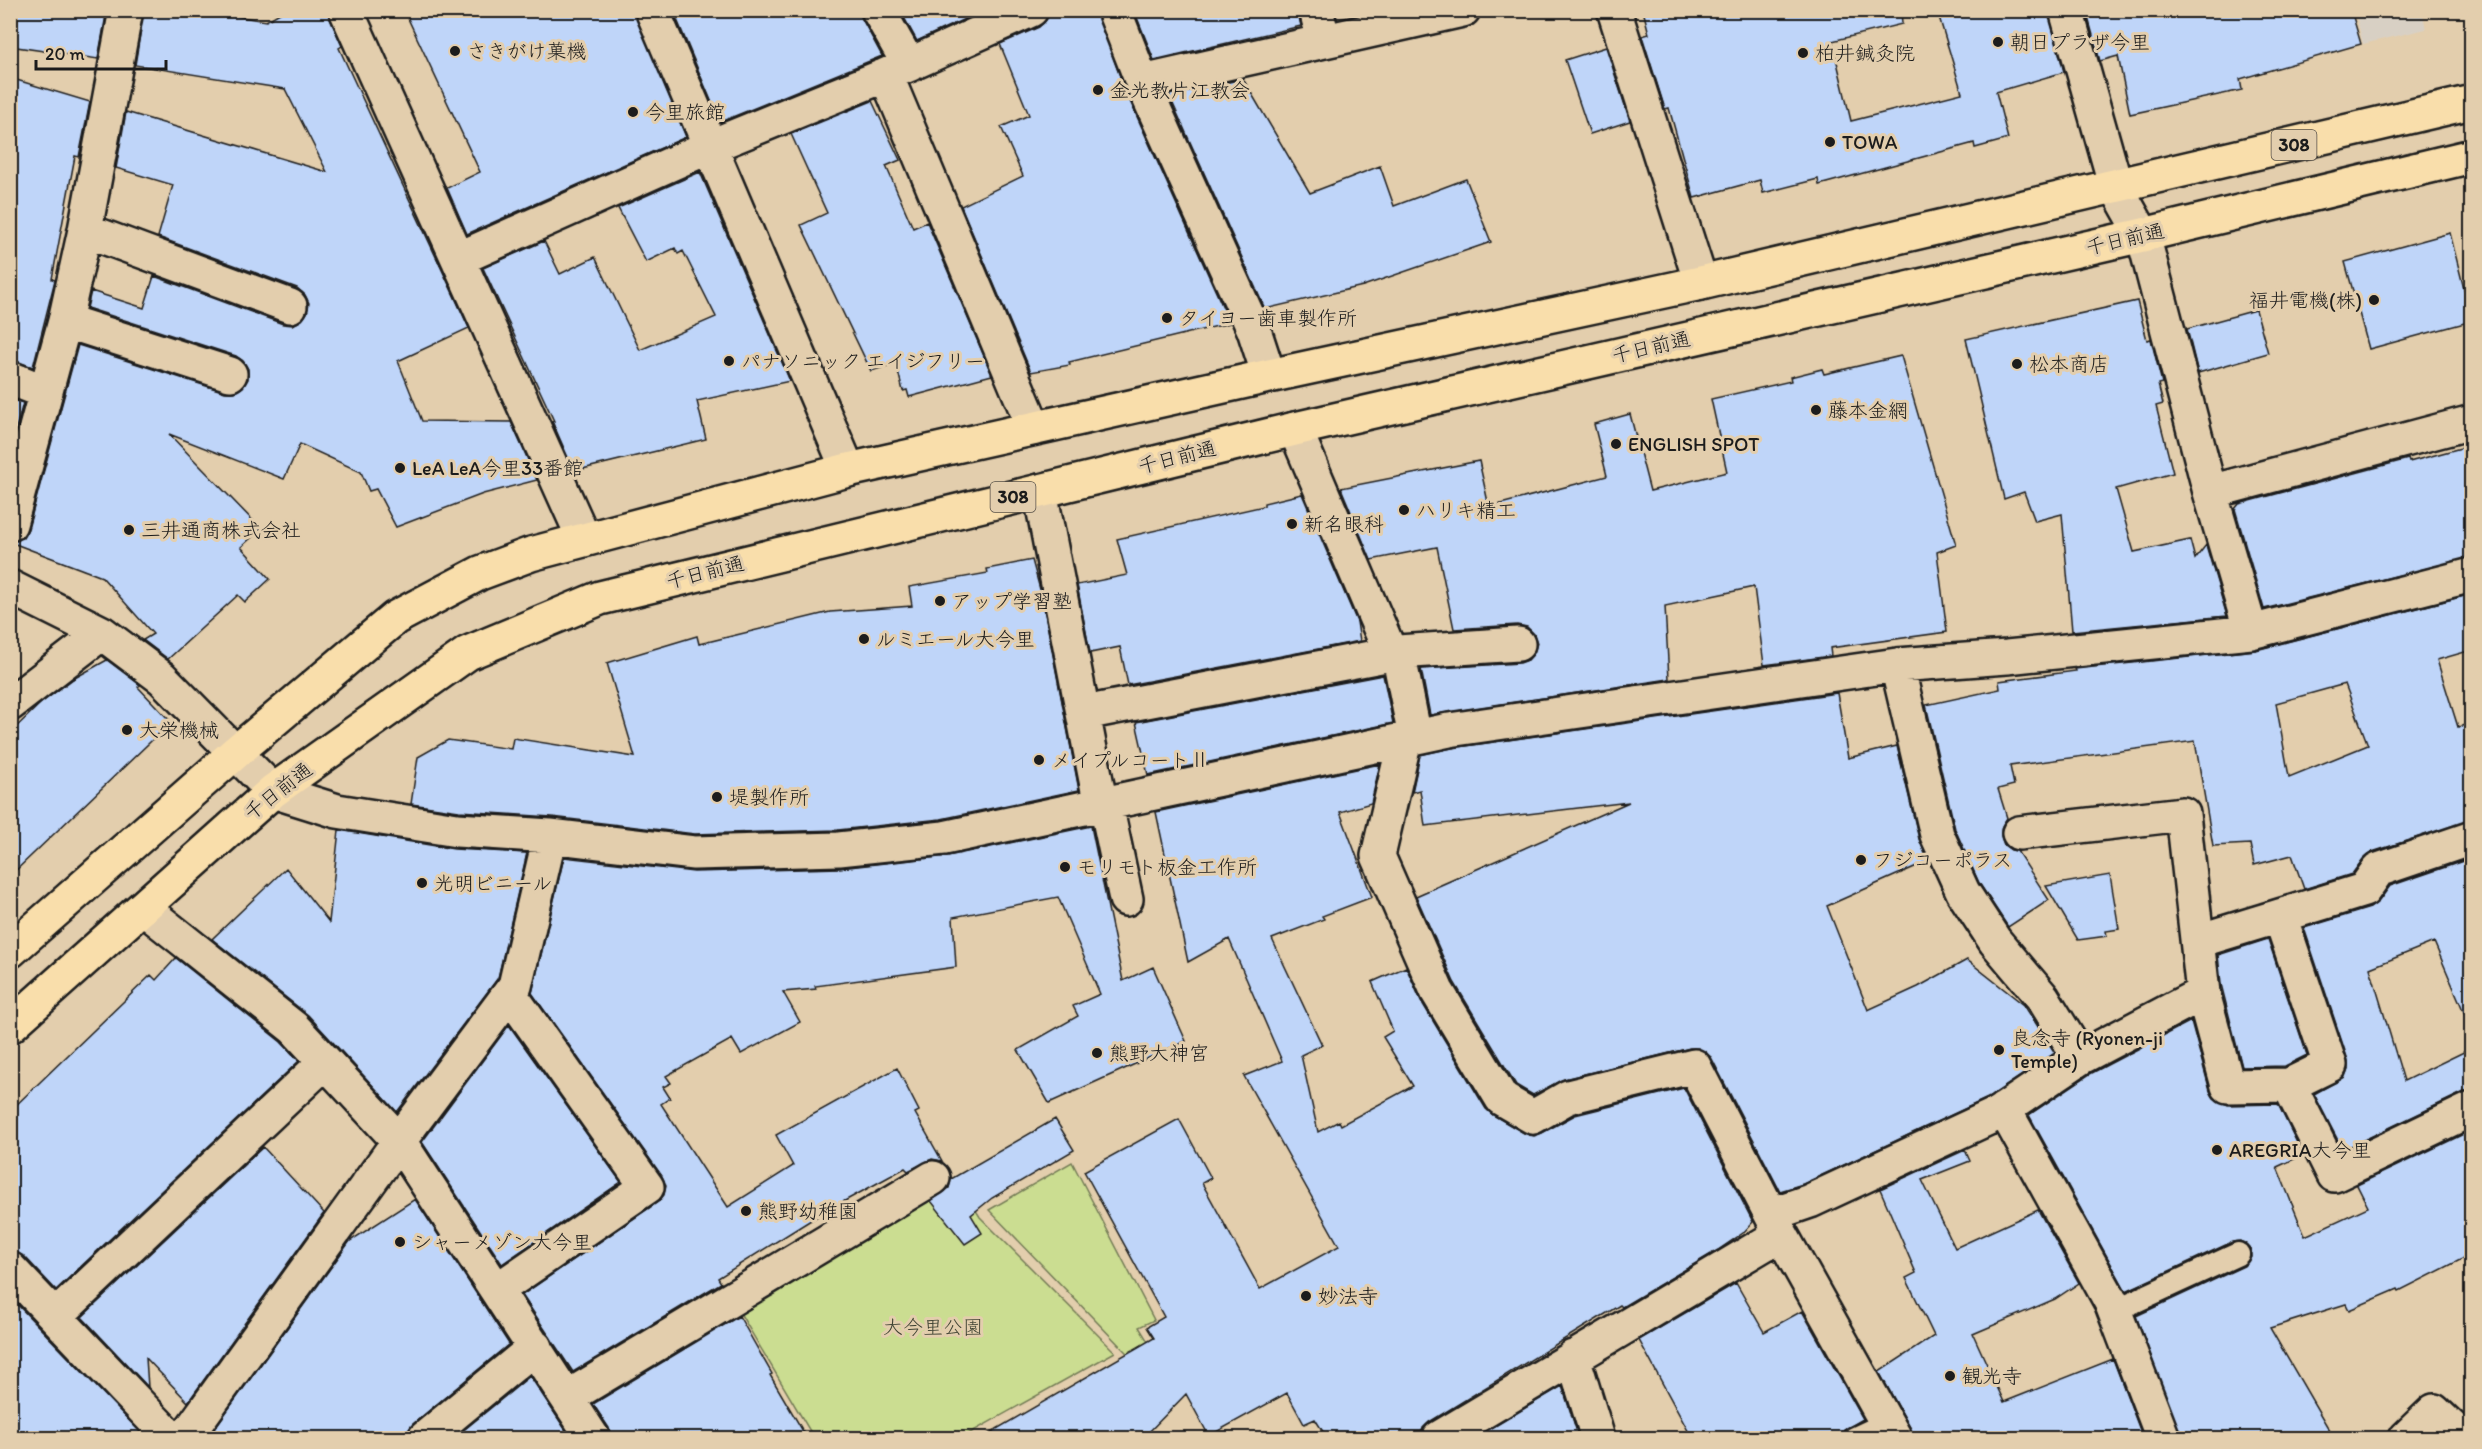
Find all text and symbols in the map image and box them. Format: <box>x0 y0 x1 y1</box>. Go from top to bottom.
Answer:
place label: 朝日プラザ今里 <box>2010 30 2150 54</box>
scale bar <box>36 33 166 71</box>
marker: 朝日プラザ今里 <box>1991 35 2005 49</box>
place label: さきがけ菓機 <box>467 39 587 63</box>
place label: 柏井鍼灸院 <box>1815 41 1915 65</box>
text: 20 m <box>45 43 85 65</box>
marker: さきがけ菓機 <box>448 44 462 58</box>
marker: 柏井鍼灸院 <box>1796 46 1810 60</box>
place label: 金光教片江教会 <box>1110 78 1250 102</box>
marker: 金光教片江教会 <box>1091 83 1105 97</box>
place label: 今里旅館 <box>645 100 725 124</box>
marker: 今里旅館 <box>626 105 640 119</box>
place label: TOWA <box>1842 130 1898 154</box>
road number: 308 <box>2272 130 2316 160</box>
marker: TOWA <box>1823 135 1837 149</box>
street label: 千日前通 <box>2083 218 2167 260</box>
place label: 福井電機(株) <box>2249 288 2362 312</box>
marker: 福井電機(株) <box>2367 293 2381 307</box>
place label: タイヨー歯車製作所 <box>1179 306 1357 330</box>
marker: タイヨー歯車製作所 <box>1160 311 1174 325</box>
street label: 千日前通 <box>1609 326 1693 368</box>
place label: パナソニック エイジフリー <box>741 349 985 373</box>
place label: 松本商店 <box>2029 352 2109 376</box>
marker: パナソニック エイジフリー <box>722 354 736 368</box>
marker: 松本商店 <box>2010 357 2024 371</box>
place label: 藤本金網 <box>1828 398 1908 422</box>
marker: 藤本金網 <box>1809 403 1823 417</box>
place label: ENGLISH SPOT <box>1628 432 1760 456</box>
street label: 千日前通 <box>1135 436 1219 478</box>
marker: ENGLISH SPOT <box>1609 437 1623 451</box>
place label: LeA LeA今里33番館 <box>412 456 583 480</box>
marker: LeA LeA今里33番館 <box>393 461 407 475</box>
road number: 308 <box>990 482 1036 512</box>
place label: ハリキ精工 <box>1416 498 1516 522</box>
marker: ハリキ精工 <box>1397 503 1411 517</box>
place label: 新名眼科 <box>1304 512 1384 536</box>
marker: 新名眼科 <box>1285 517 1299 531</box>
place label: 三井通商株式会社 <box>141 518 301 542</box>
marker: 三井通商株式会社 <box>122 523 136 537</box>
street label: 千日前通 <box>663 551 747 593</box>
place label: アップ学習塾 <box>952 589 1072 613</box>
marker: アップ学習塾 <box>933 594 947 608</box>
place label: ルミエール大今里 <box>876 627 1035 651</box>
marker: ルミエール大今里 <box>857 632 871 646</box>
place label: 大栄機械 <box>139 718 219 742</box>
marker: 大栄機械 <box>120 723 134 737</box>
place label: メイプルコートⅡ <box>1051 748 1210 772</box>
marker: メイプルコートⅡ <box>1032 753 1046 767</box>
street label: 千日前通 <box>239 757 317 825</box>
place label: 堤製作所 <box>729 785 809 809</box>
marker: 堤製作所 <box>710 790 724 804</box>
place label: フジコーポラス <box>1873 848 2012 872</box>
marker: フジコーポラス <box>1854 853 1868 867</box>
place label: モリモト板金工作所 <box>1077 855 1257 879</box>
marker: モリモト板金工作所 <box>1058 860 1072 874</box>
place label: 光明ビニール <box>434 871 552 895</box>
marker: 光明ビニール <box>415 876 429 890</box>
place label: 良念寺 (Ryonen-ji Temple) <box>2011 1026 2163 1073</box>
place label: 熊野大神宮 <box>1109 1041 1209 1065</box>
marker: 良念寺 (Ryonen-ji Temple) <box>1992 1043 2006 1057</box>
marker: 熊野大神宮 <box>1090 1046 1104 1060</box>
place label: AREGRIA大今里 <box>2229 1138 2371 1162</box>
marker: AREGRIA大今里 <box>2210 1143 2224 1157</box>
place label: 熊野幼稚園 <box>758 1199 858 1223</box>
marker: 熊野幼稚園 <box>739 1204 753 1218</box>
place label: シャーメゾン大今里 <box>412 1230 592 1254</box>
marker: シャーメゾン大今里 <box>393 1235 407 1249</box>
place label: 妙法寺 <box>1318 1284 1378 1308</box>
marker: 妙法寺 <box>1299 1289 1313 1303</box>
park label: 大今里公園 <box>883 1315 983 1339</box>
place label: 観光寺 <box>1962 1364 2022 1388</box>
marker: 観光寺 <box>1943 1369 1957 1383</box>

